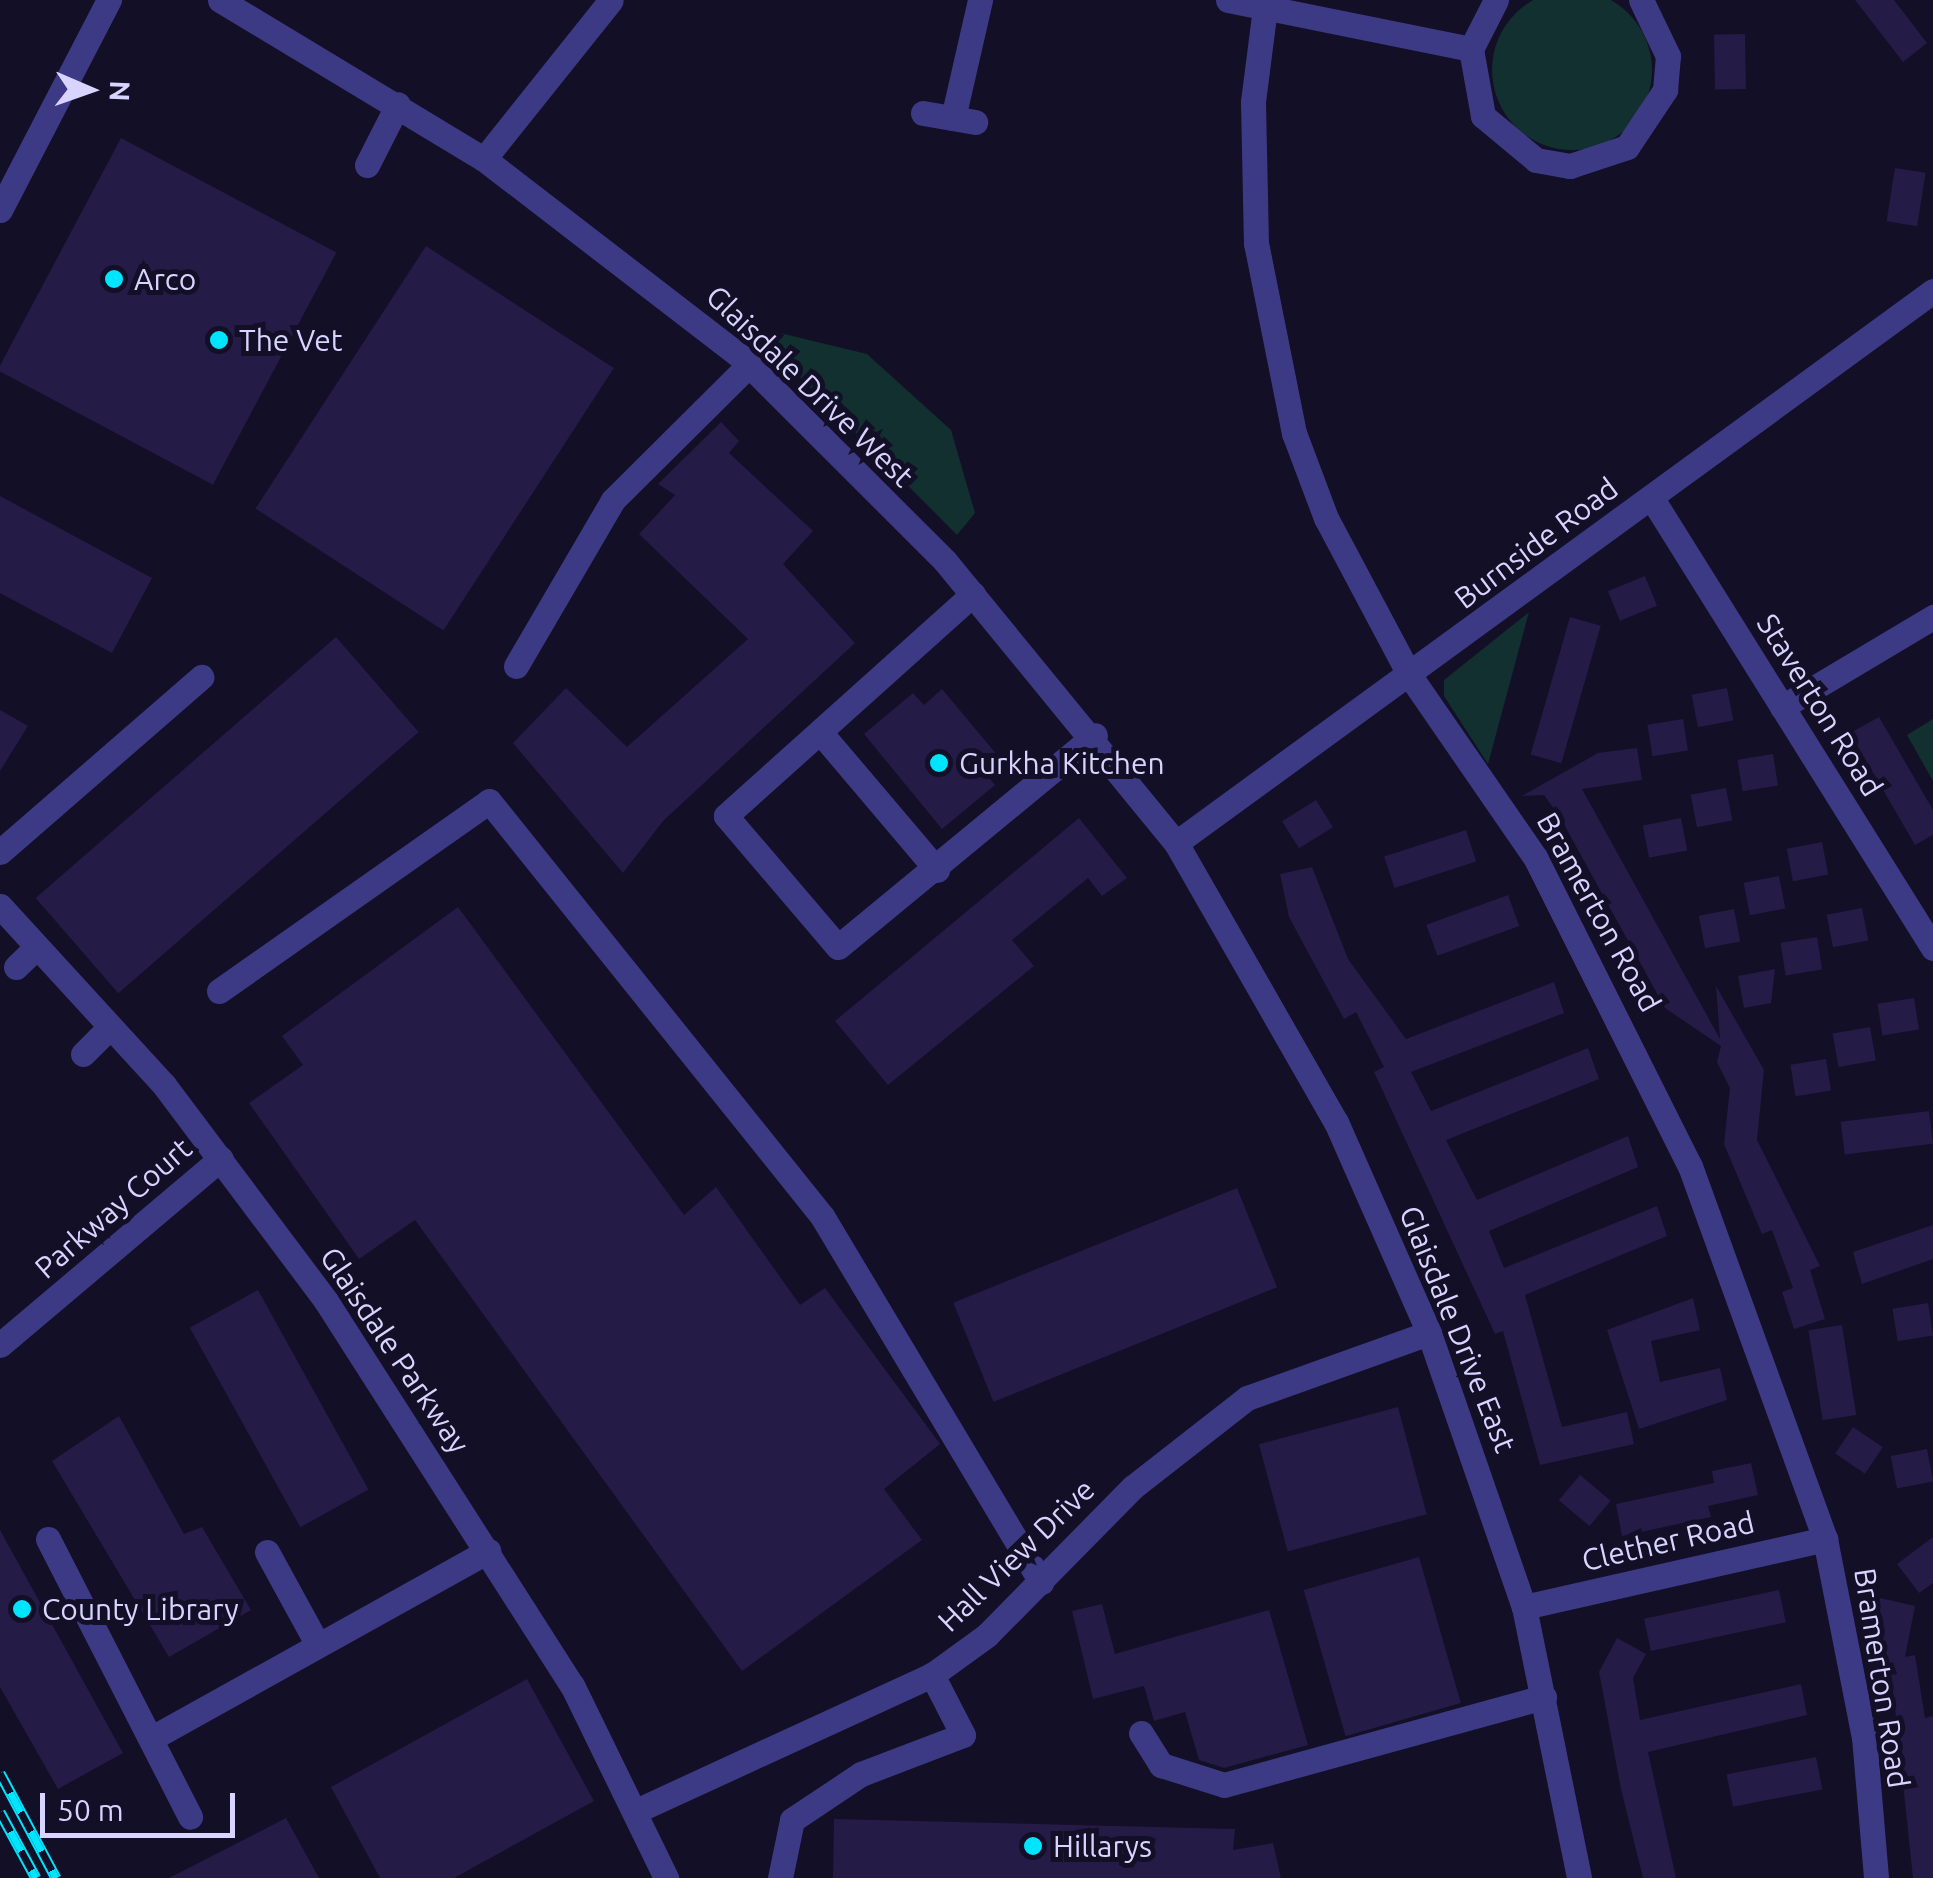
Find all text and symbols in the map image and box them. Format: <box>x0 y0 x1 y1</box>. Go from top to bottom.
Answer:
north arrow <box>40 40 140 140</box>
text: N <box>105 80 136 102</box>
place label: Arco <box>134 261 196 297</box>
marker: Arco <box>103 268 125 290</box>
street label: Glaisdale Drive West <box>699 278 921 494</box>
place label: The Vet <box>239 322 343 358</box>
marker: The Vet <box>208 329 230 351</box>
street label: Burnside Road <box>1447 470 1625 616</box>
street label: Staverton Road <box>1750 607 1890 803</box>
place label: Gurkha Kitchen <box>959 745 1165 781</box>
marker: Gurkha Kitchen <box>928 752 950 774</box>
street label: Bramerton Road <box>1529 806 1669 1018</box>
street label: Parkway Court <box>27 1130 199 1286</box>
street label: Glaisdale Drive East <box>1392 1201 1524 1457</box>
street label: Glaisdale Parkway <box>313 1240 477 1460</box>
street label: Hall View Drive <box>930 1471 1102 1639</box>
street label: Clether Road <box>1578 1504 1758 1578</box>
street label: Bramerton Road <box>1847 1566 1917 1790</box>
place label: County Library <box>42 1591 239 1627</box>
marker: County Library <box>11 1598 33 1620</box>
scale bar <box>45 1773 240 1835</box>
text: 50 m <box>57 1793 124 1827</box>
place label: Hillarys <box>1053 1828 1152 1864</box>
marker: Hillarys <box>1022 1835 1044 1857</box>

